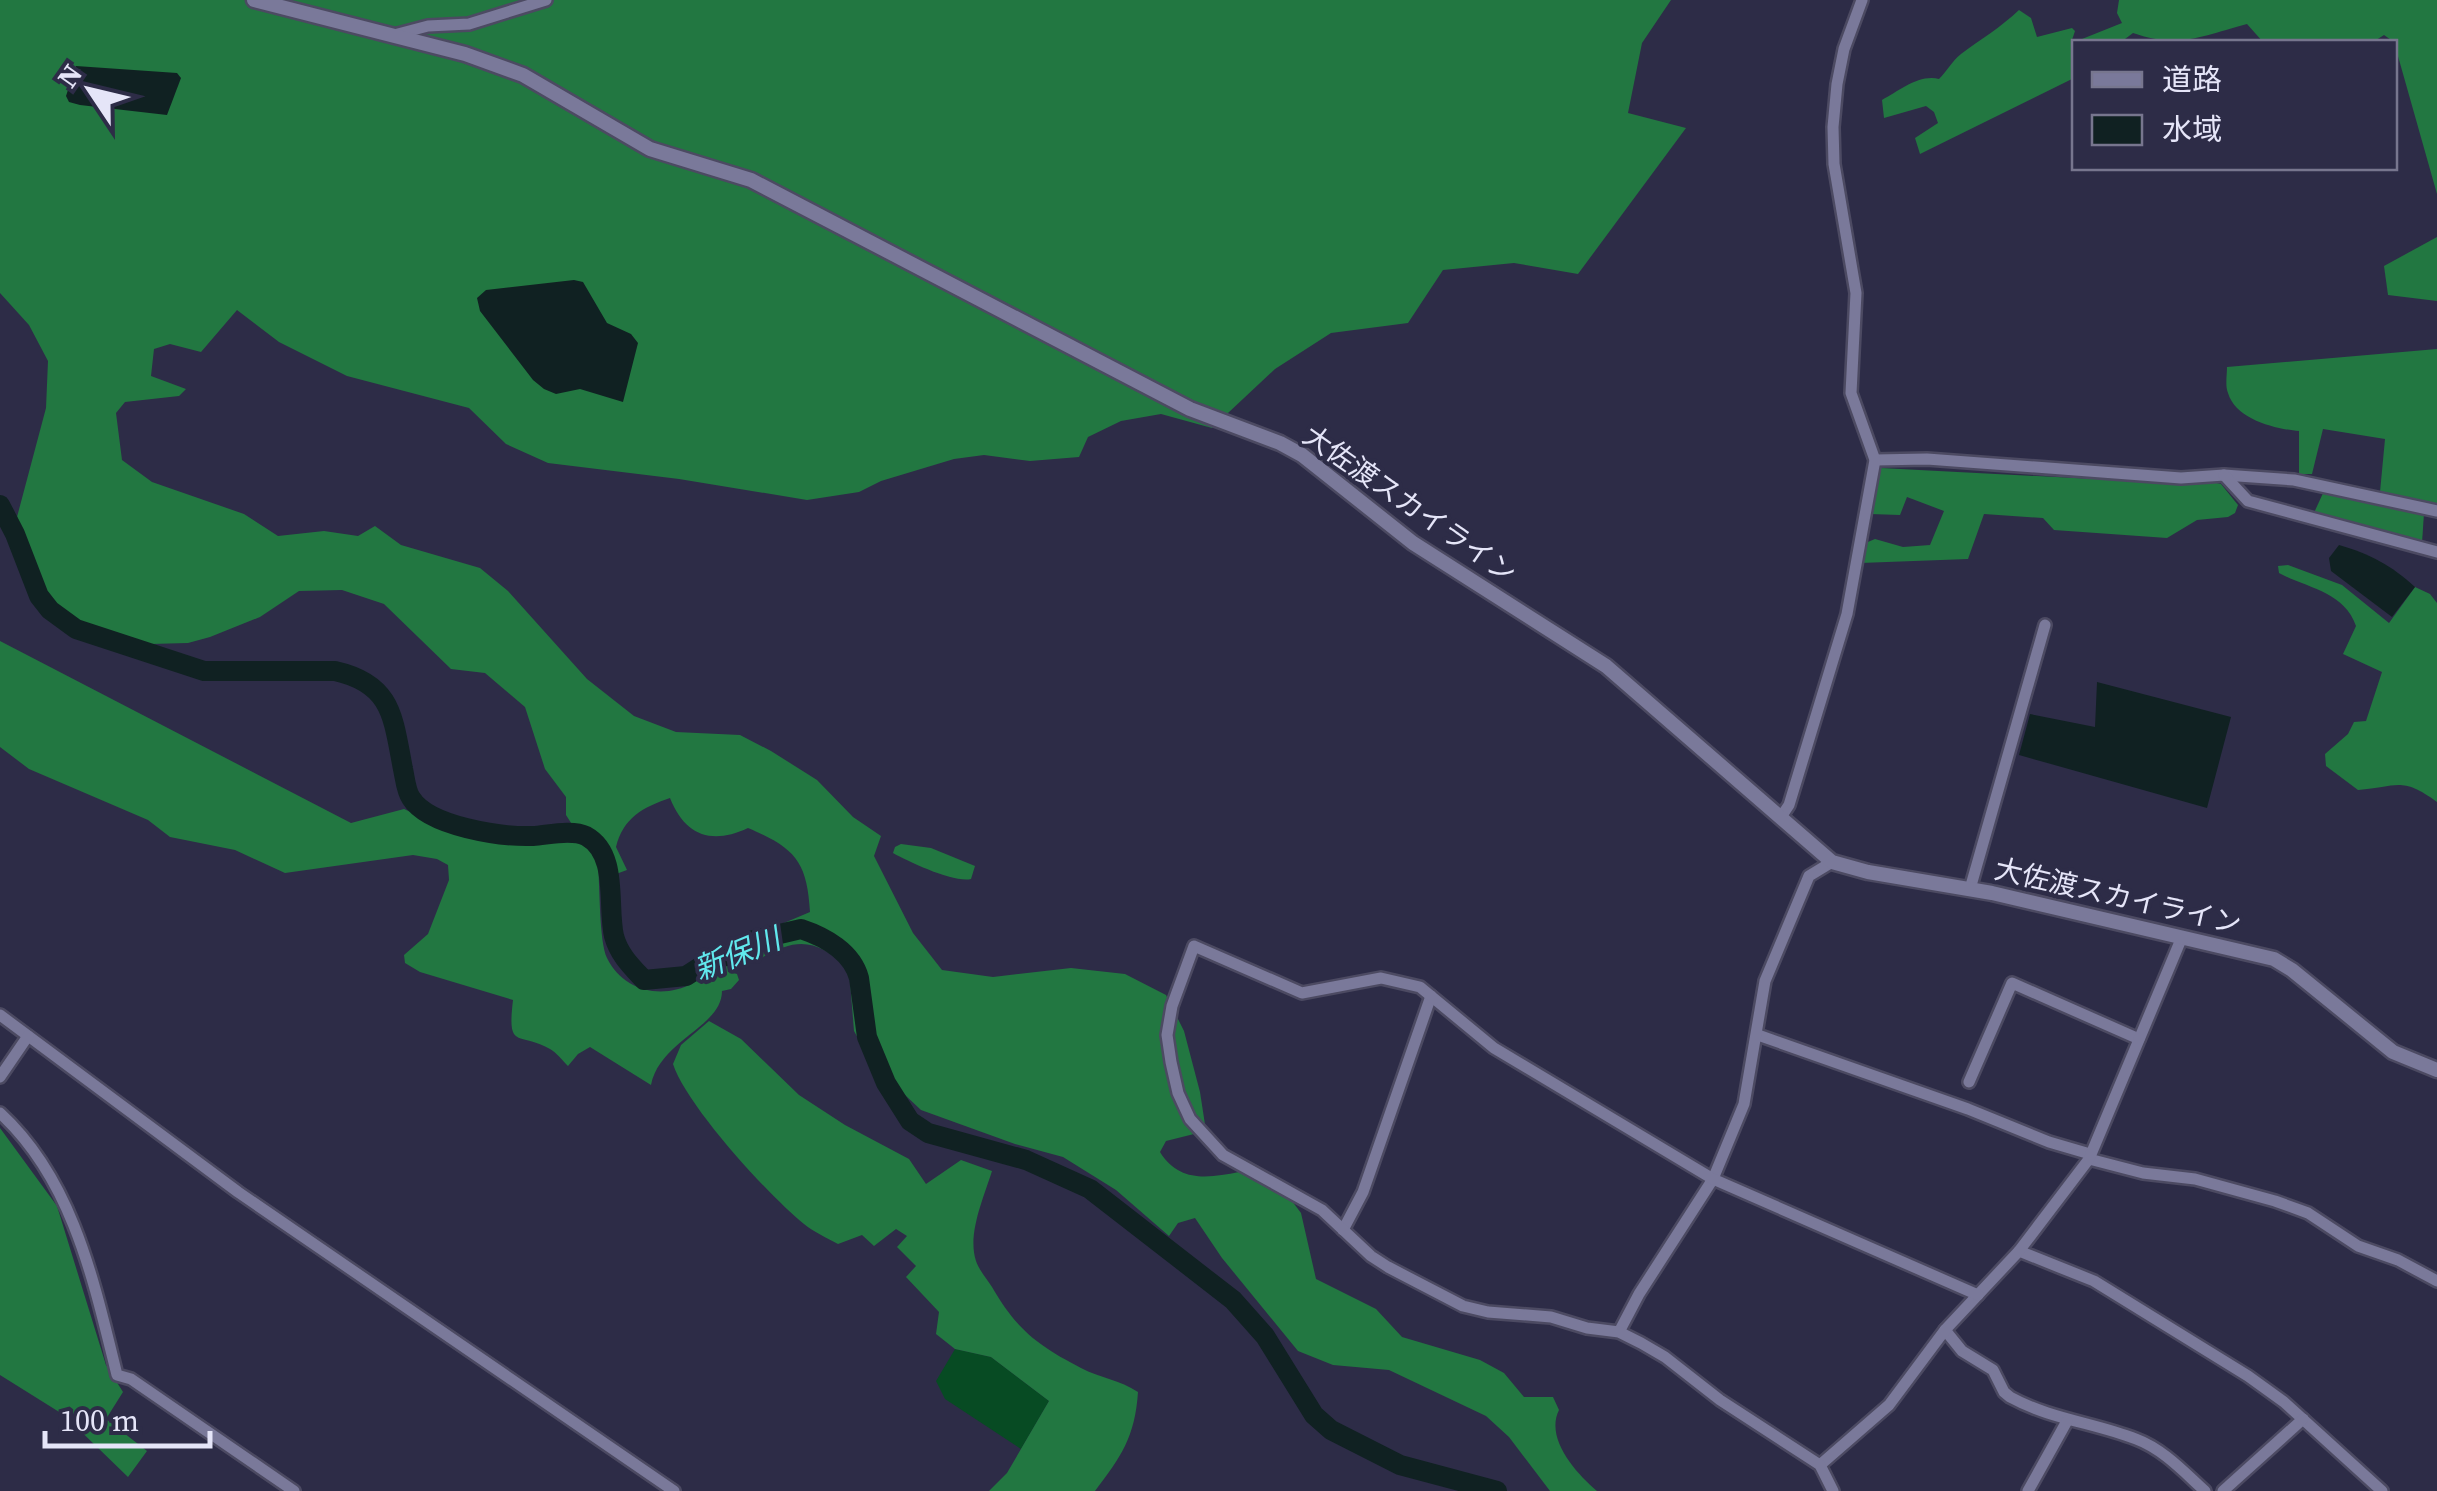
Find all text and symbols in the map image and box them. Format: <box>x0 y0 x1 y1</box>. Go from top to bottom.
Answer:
north arrow <box>40 40 140 140</box>
legend <box>2072 40 2397 170</box>
text: N <box>48 56 91 95</box>
text: 道路 <box>2162 59 2222 100</box>
text: 水域 <box>2162 109 2222 150</box>
street label: 大佐渡スカイライン <box>1296 416 1524 592</box>
street label: 大佐渡スカイライン <box>1991 849 2245 943</box>
water label: 新保川 <box>688 917 789 990</box>
scale bar <box>45 1386 210 1448</box>
text: 100 m <box>60 1400 139 1441</box>

